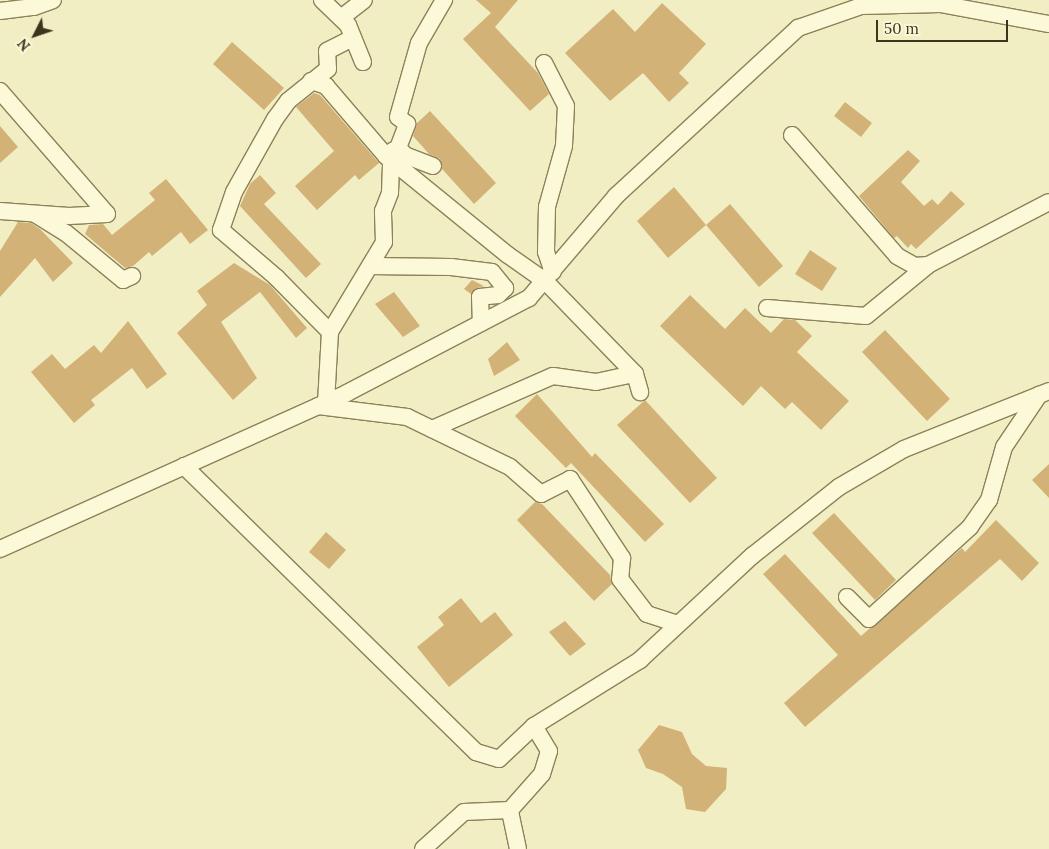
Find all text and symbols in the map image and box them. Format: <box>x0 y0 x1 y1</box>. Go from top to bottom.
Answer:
north arrow <box>10 10 60 60</box>
scale bar <box>879 10 1012 42</box>
text: 50 m <box>884 19 919 38</box>
text: N <box>13 35 34 55</box>

